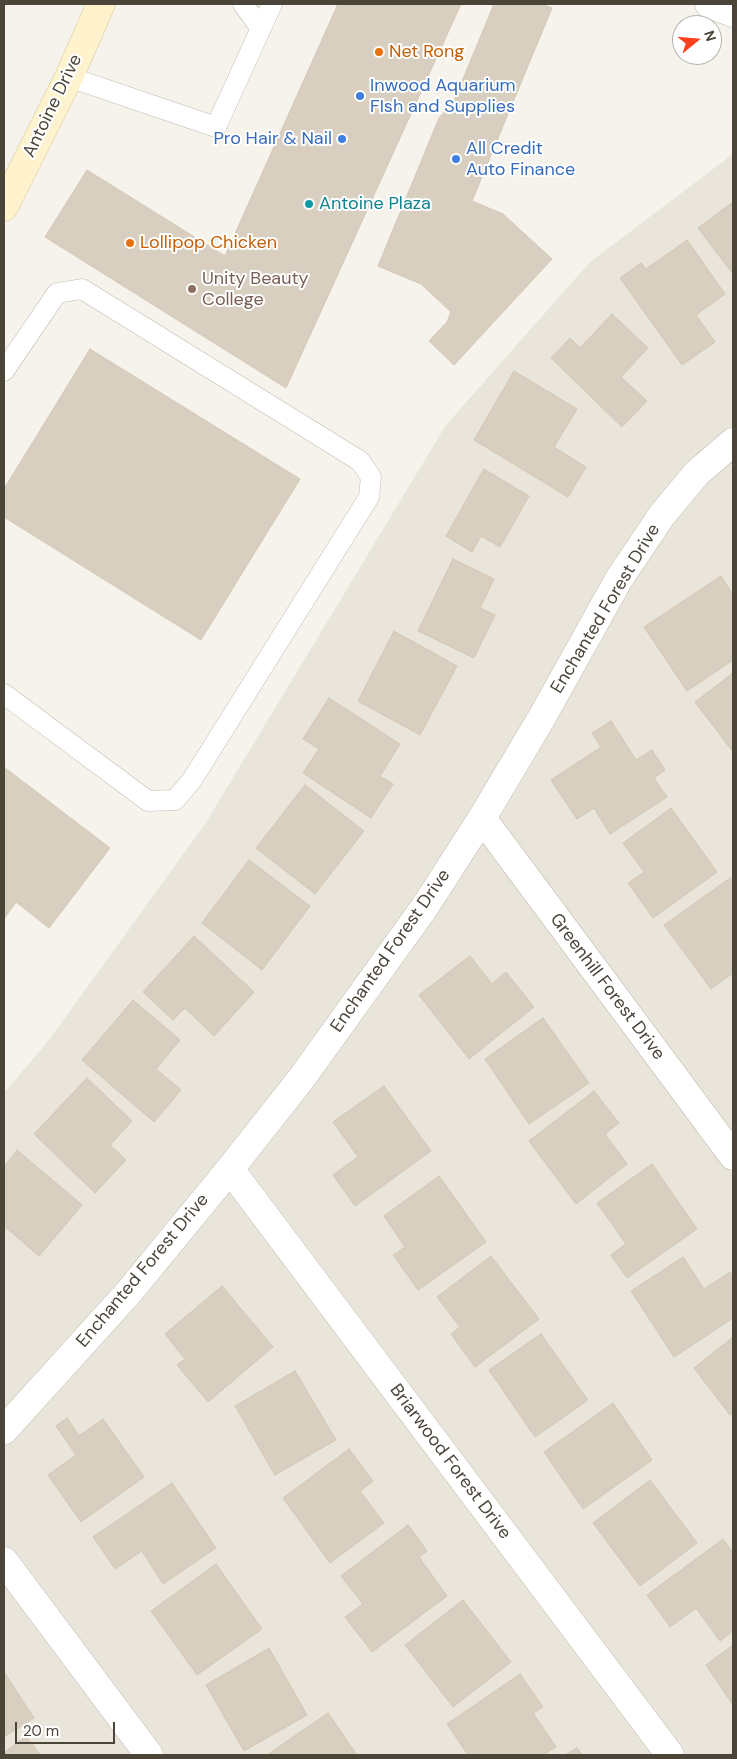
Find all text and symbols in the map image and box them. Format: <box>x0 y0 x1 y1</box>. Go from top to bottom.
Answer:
north arrow <box>672 15 722 65</box>
text: N <box>700 28 720 43</box>
place label: Net Rong <box>389 41 464 63</box>
marker: Net Rong <box>373 46 385 58</box>
street label: Antoine Drive <box>19 51 87 161</box>
place label: Inwood Aquarium FIsh and Supplies <box>370 75 516 118</box>
marker: Inwood Aquarium FIsh and Supplies <box>354 90 366 102</box>
place label: Pro Hair & Nail <box>213 128 332 150</box>
marker: Pro Hair & Nail <box>336 133 348 145</box>
place label: All Credit Auto Finance <box>466 138 575 180</box>
marker: All Credit Auto Finance <box>450 153 462 165</box>
place label: Antoine Plaza <box>319 193 431 215</box>
marker: Antoine Plaza <box>303 198 315 210</box>
place label: Lollipop Chicken <box>140 232 277 254</box>
marker: Lollipop Chicken <box>124 237 136 249</box>
place label: Unity Beauty College <box>202 268 309 310</box>
marker: Unity Beauty College <box>186 283 198 295</box>
street label: Enchanted Forest Drive <box>547 520 665 698</box>
street label: Enchanted Forest Drive <box>327 865 455 1037</box>
street label: Greenhill Forest Drive <box>545 910 669 1064</box>
street label: Enchanted Forest Drive <box>72 1190 214 1352</box>
street label: Briarwood Forest Drive <box>385 1380 515 1544</box>
scale bar <box>18 1712 118 1744</box>
text: 20 m <box>23 1721 59 1741</box>

